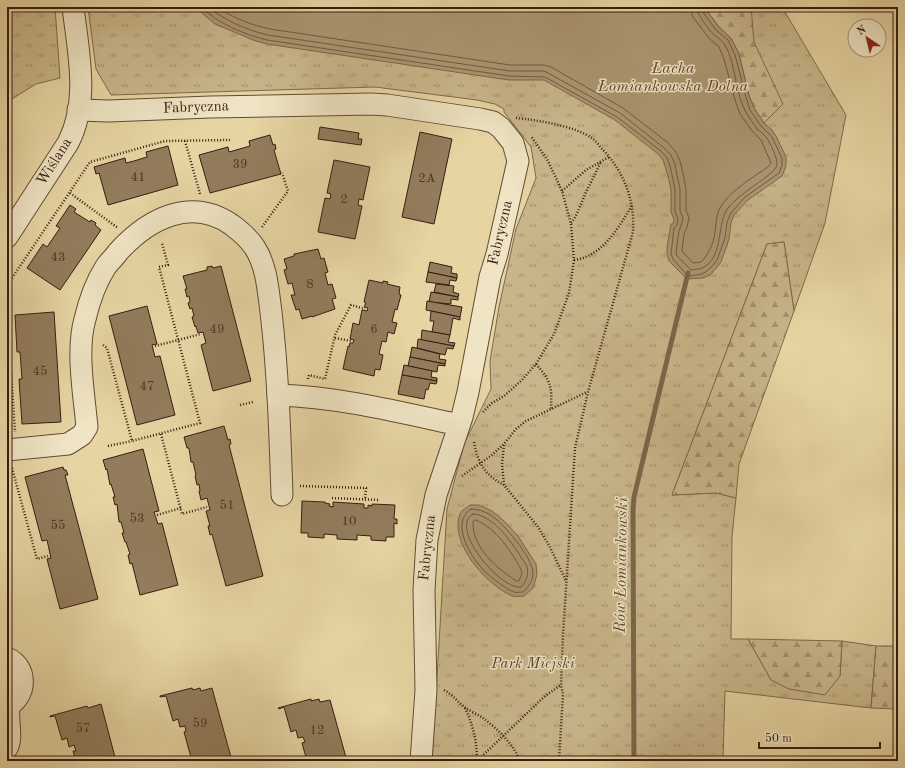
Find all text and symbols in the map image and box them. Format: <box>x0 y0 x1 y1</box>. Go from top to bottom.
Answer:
north arrow <box>847 18 887 58</box>
text: N <box>856 24 869 38</box>
water label: Łacha Łomiankowska Dolna <box>597 61 749 95</box>
street label: Fabryczna <box>163 99 230 117</box>
street label: Wiślana <box>35 135 76 188</box>
house number: 39 <box>232 158 248 171</box>
house number: 41 <box>130 171 146 184</box>
house number: 2A <box>418 172 436 185</box>
house number: 2 <box>340 193 348 206</box>
street label: Fabryczna <box>486 198 516 267</box>
house number: 43 <box>50 251 66 264</box>
house number: 8 <box>306 278 314 291</box>
house number: 49 <box>209 323 225 336</box>
house number: 6 <box>370 323 378 336</box>
house number: 45 <box>32 365 48 378</box>
house number: 47 <box>139 380 155 393</box>
water label: Rów Łomiankowski <box>613 496 631 634</box>
house number: 51 <box>219 499 235 512</box>
house number: 53 <box>129 512 145 525</box>
street label: Fabryczna <box>417 514 439 582</box>
house number: 10 <box>341 515 357 528</box>
house number: 55 <box>50 519 66 532</box>
park label: Park Miejski <box>490 657 575 672</box>
house number: 59 <box>192 717 208 730</box>
house number: 57 <box>75 722 91 735</box>
house number: 12 <box>309 724 325 737</box>
scale bar <box>759 724 880 750</box>
text: 50 m <box>765 732 792 745</box>

